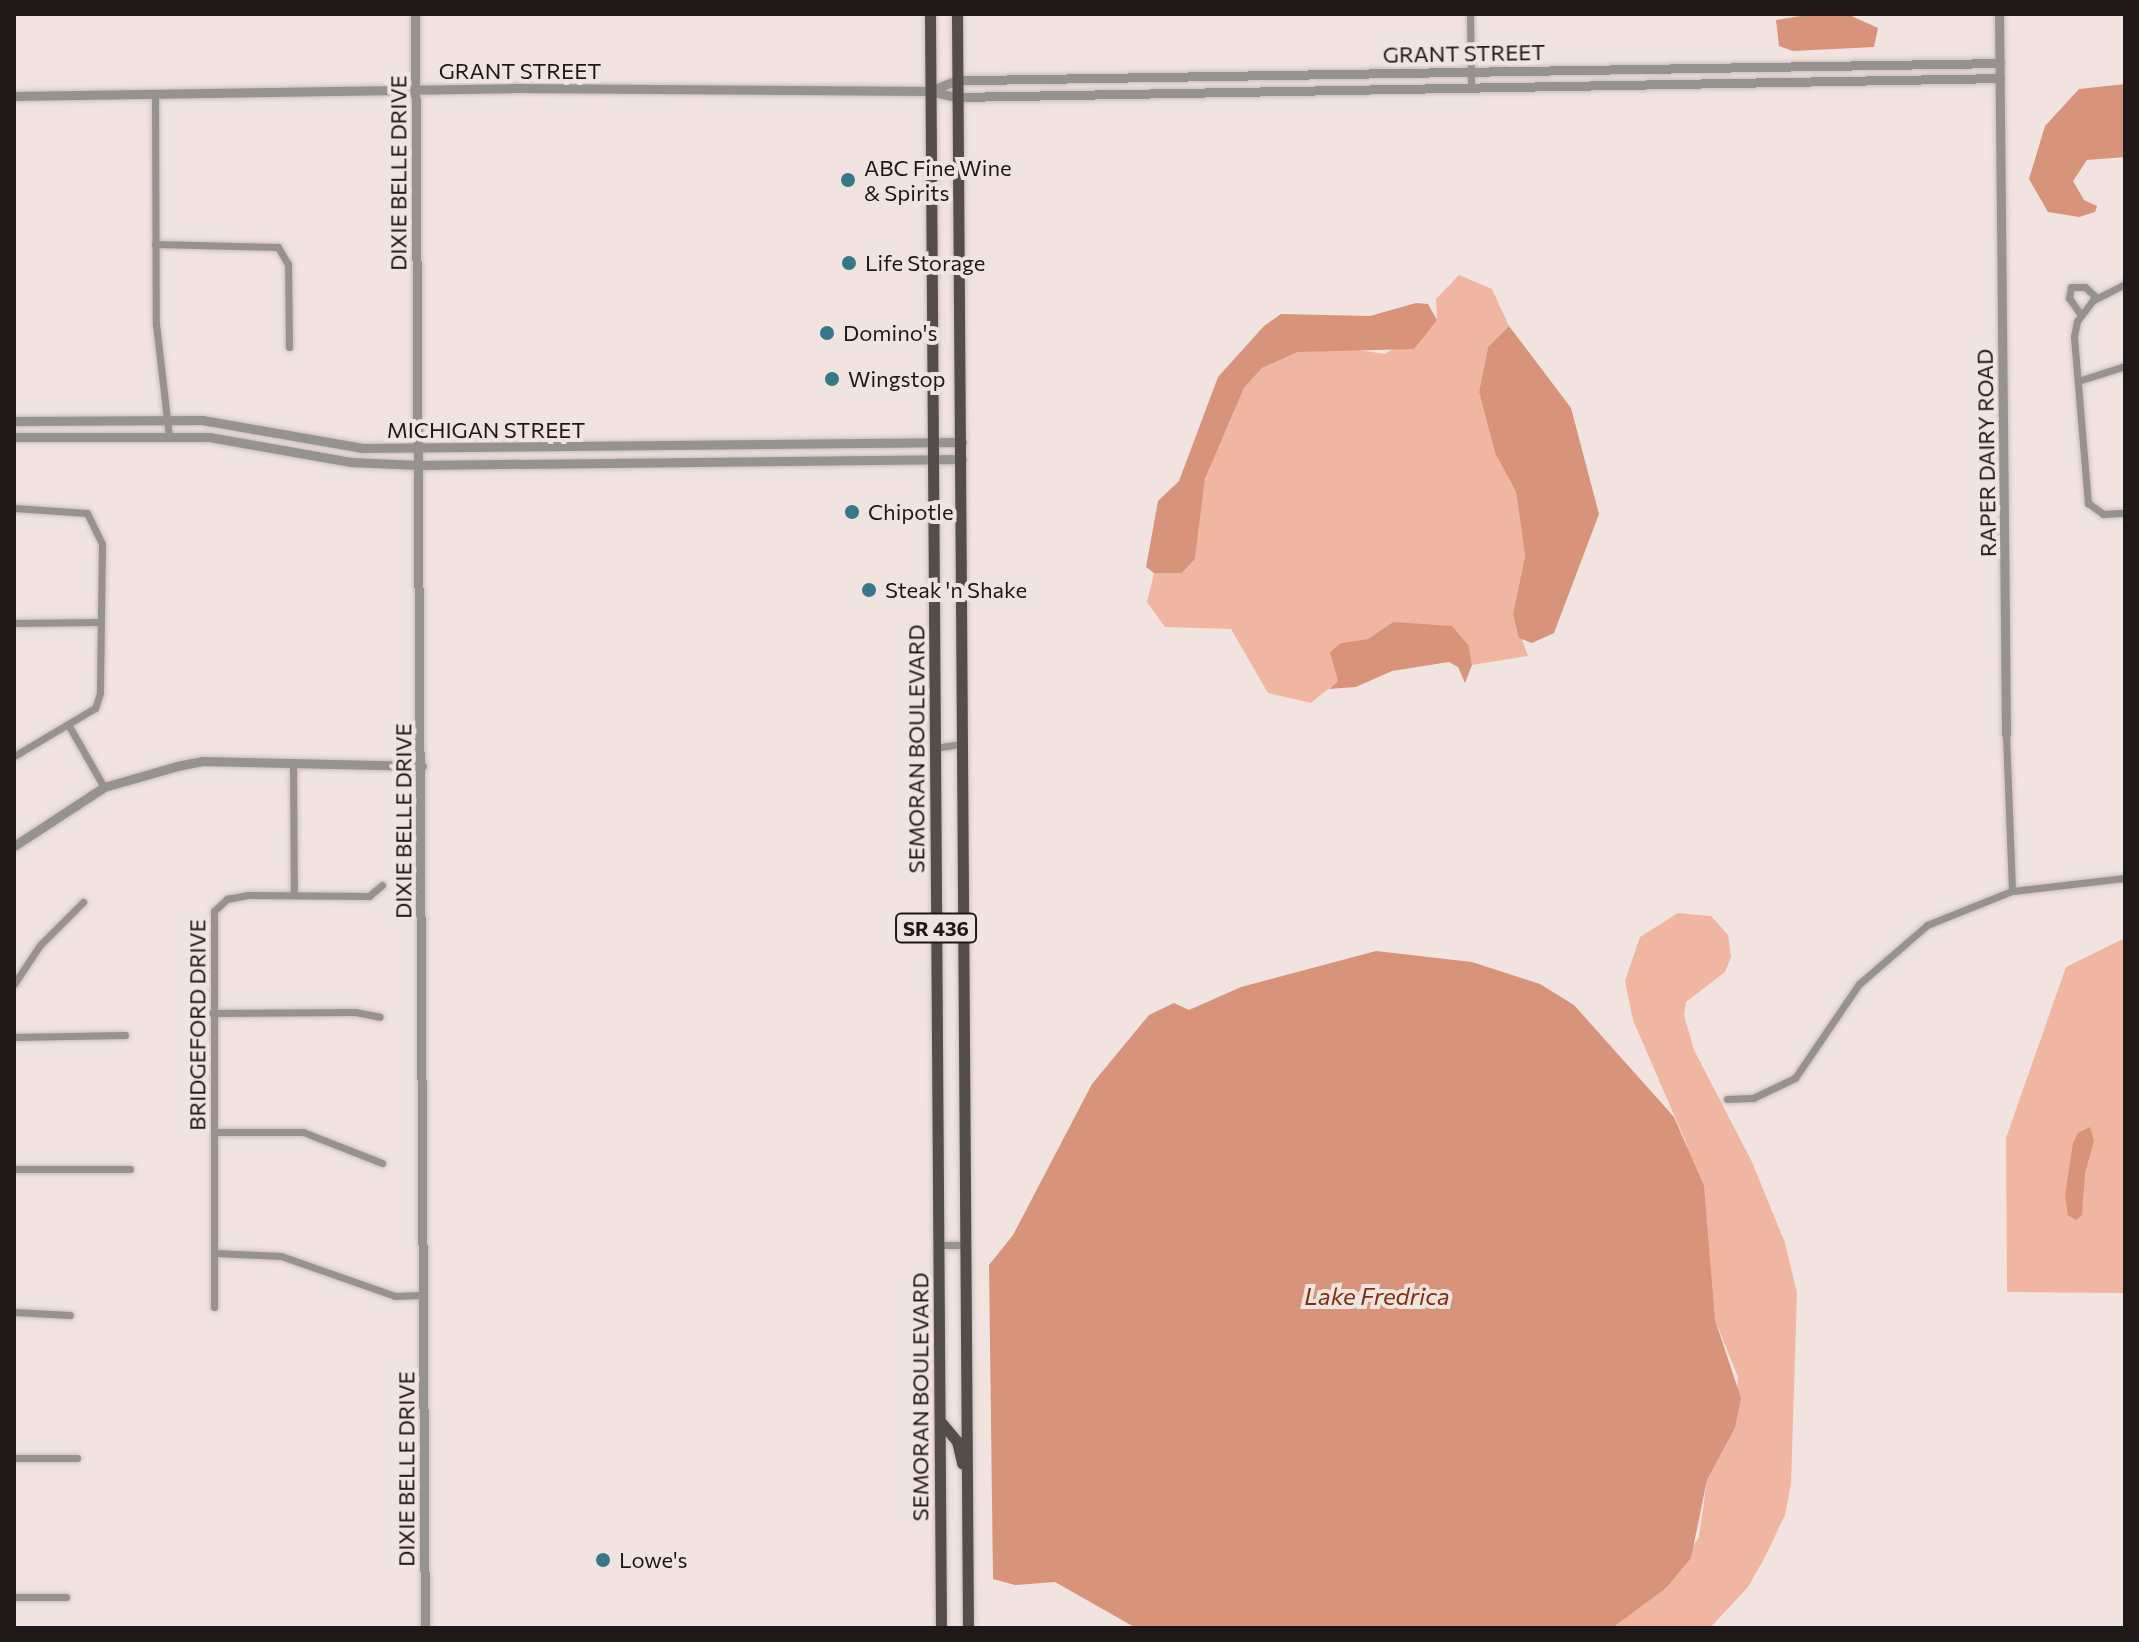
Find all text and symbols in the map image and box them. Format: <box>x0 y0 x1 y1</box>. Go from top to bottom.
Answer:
street label: GRANT STREET <box>1382 38 1546 68</box>
street label: GRANT STREET <box>439 58 601 84</box>
street label: DIXIE BELLE DRIVE <box>385 75 411 271</box>
place label: ABC Fine Wine & Spirits <box>864 154 1012 206</box>
marker: ABC Fine Wine & Spirits <box>839 171 857 189</box>
place label: Life Storage <box>865 250 985 276</box>
marker: Life Storage <box>840 254 858 272</box>
place label: Domino's <box>843 320 937 346</box>
marker: Domino's <box>818 324 836 342</box>
street label: RAPER DAIRY ROAD <box>1971 349 2001 557</box>
place label: Wingstop <box>848 366 946 392</box>
marker: Wingstop <box>823 370 841 388</box>
street label: MICHIGAN STREET <box>387 417 585 443</box>
place label: Chipotle <box>868 499 954 525</box>
marker: Chipotle <box>843 503 861 521</box>
place label: Steak 'n Shake <box>885 577 1027 603</box>
marker: Steak 'n Shake <box>860 581 878 599</box>
street label: SEMORAN BOULEVARD <box>903 625 929 873</box>
street label: DIXIE BELLE DRIVE <box>390 723 416 919</box>
road number: SR 436 <box>894 912 978 944</box>
street label: BRIDGEFORD DRIVE <box>184 919 210 1131</box>
street label: SEMORAN BOULEVARD <box>907 1273 933 1521</box>
water label: Lake Fredrica <box>1304 1282 1450 1310</box>
street label: DIXIE BELLE DRIVE <box>393 1371 419 1567</box>
place label: Lowe's <box>619 1547 688 1573</box>
marker: Lowe's <box>594 1551 612 1569</box>

